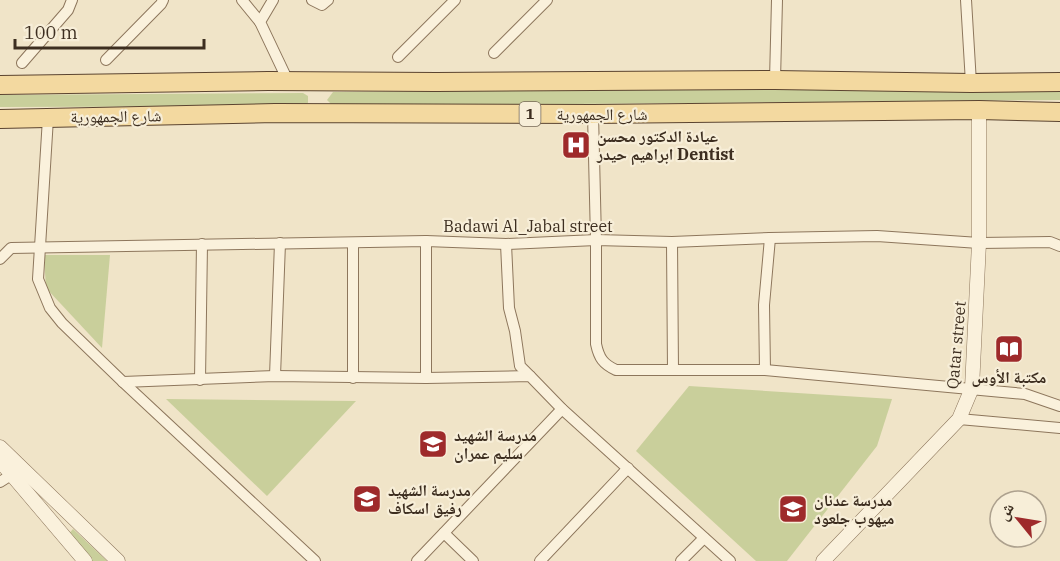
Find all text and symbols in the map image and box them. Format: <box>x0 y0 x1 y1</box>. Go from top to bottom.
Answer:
scale bar <box>15 12 204 50</box>
text: 100 m <box>24 21 78 44</box>
road number: 1 <box>520 102 540 126</box>
street label: شارع الجمهورية <box>556 104 648 125</box>
street label: شارع الجمهورية <box>70 105 162 128</box>
place label: عيادة الدكتور محسن ابراهيم حيدر Dentist <box>596 126 734 166</box>
hospital icon: عيادة الدكتور محسن ابراهيم حيدر Dentist <box>560 129 592 161</box>
street label: Badawi Al_Jabal street <box>443 216 613 236</box>
street label: Qatar street <box>942 300 970 390</box>
library icon: مكتبة الأوس <box>993 333 1025 365</box>
place label: مكتبة الأوس <box>972 367 1046 387</box>
place label: مدرسة الشهيد سليم عمران <box>454 425 537 465</box>
school or university icon: مدرسة الشهيد سليم عمران <box>417 428 449 460</box>
place label: مدرسة الشهيد رفيق اسكاف <box>388 480 471 518</box>
school or university icon: مدرسة الشهيد رفيق اسكاف <box>351 483 383 515</box>
north arrow <box>988 489 1048 549</box>
place label: مدرسة عدنان ميهوب جلعود <box>814 490 894 528</box>
school or university icon: مدرسة عدنان ميهوب جلعود <box>777 493 809 525</box>
text: ش <box>992 499 1018 524</box>

